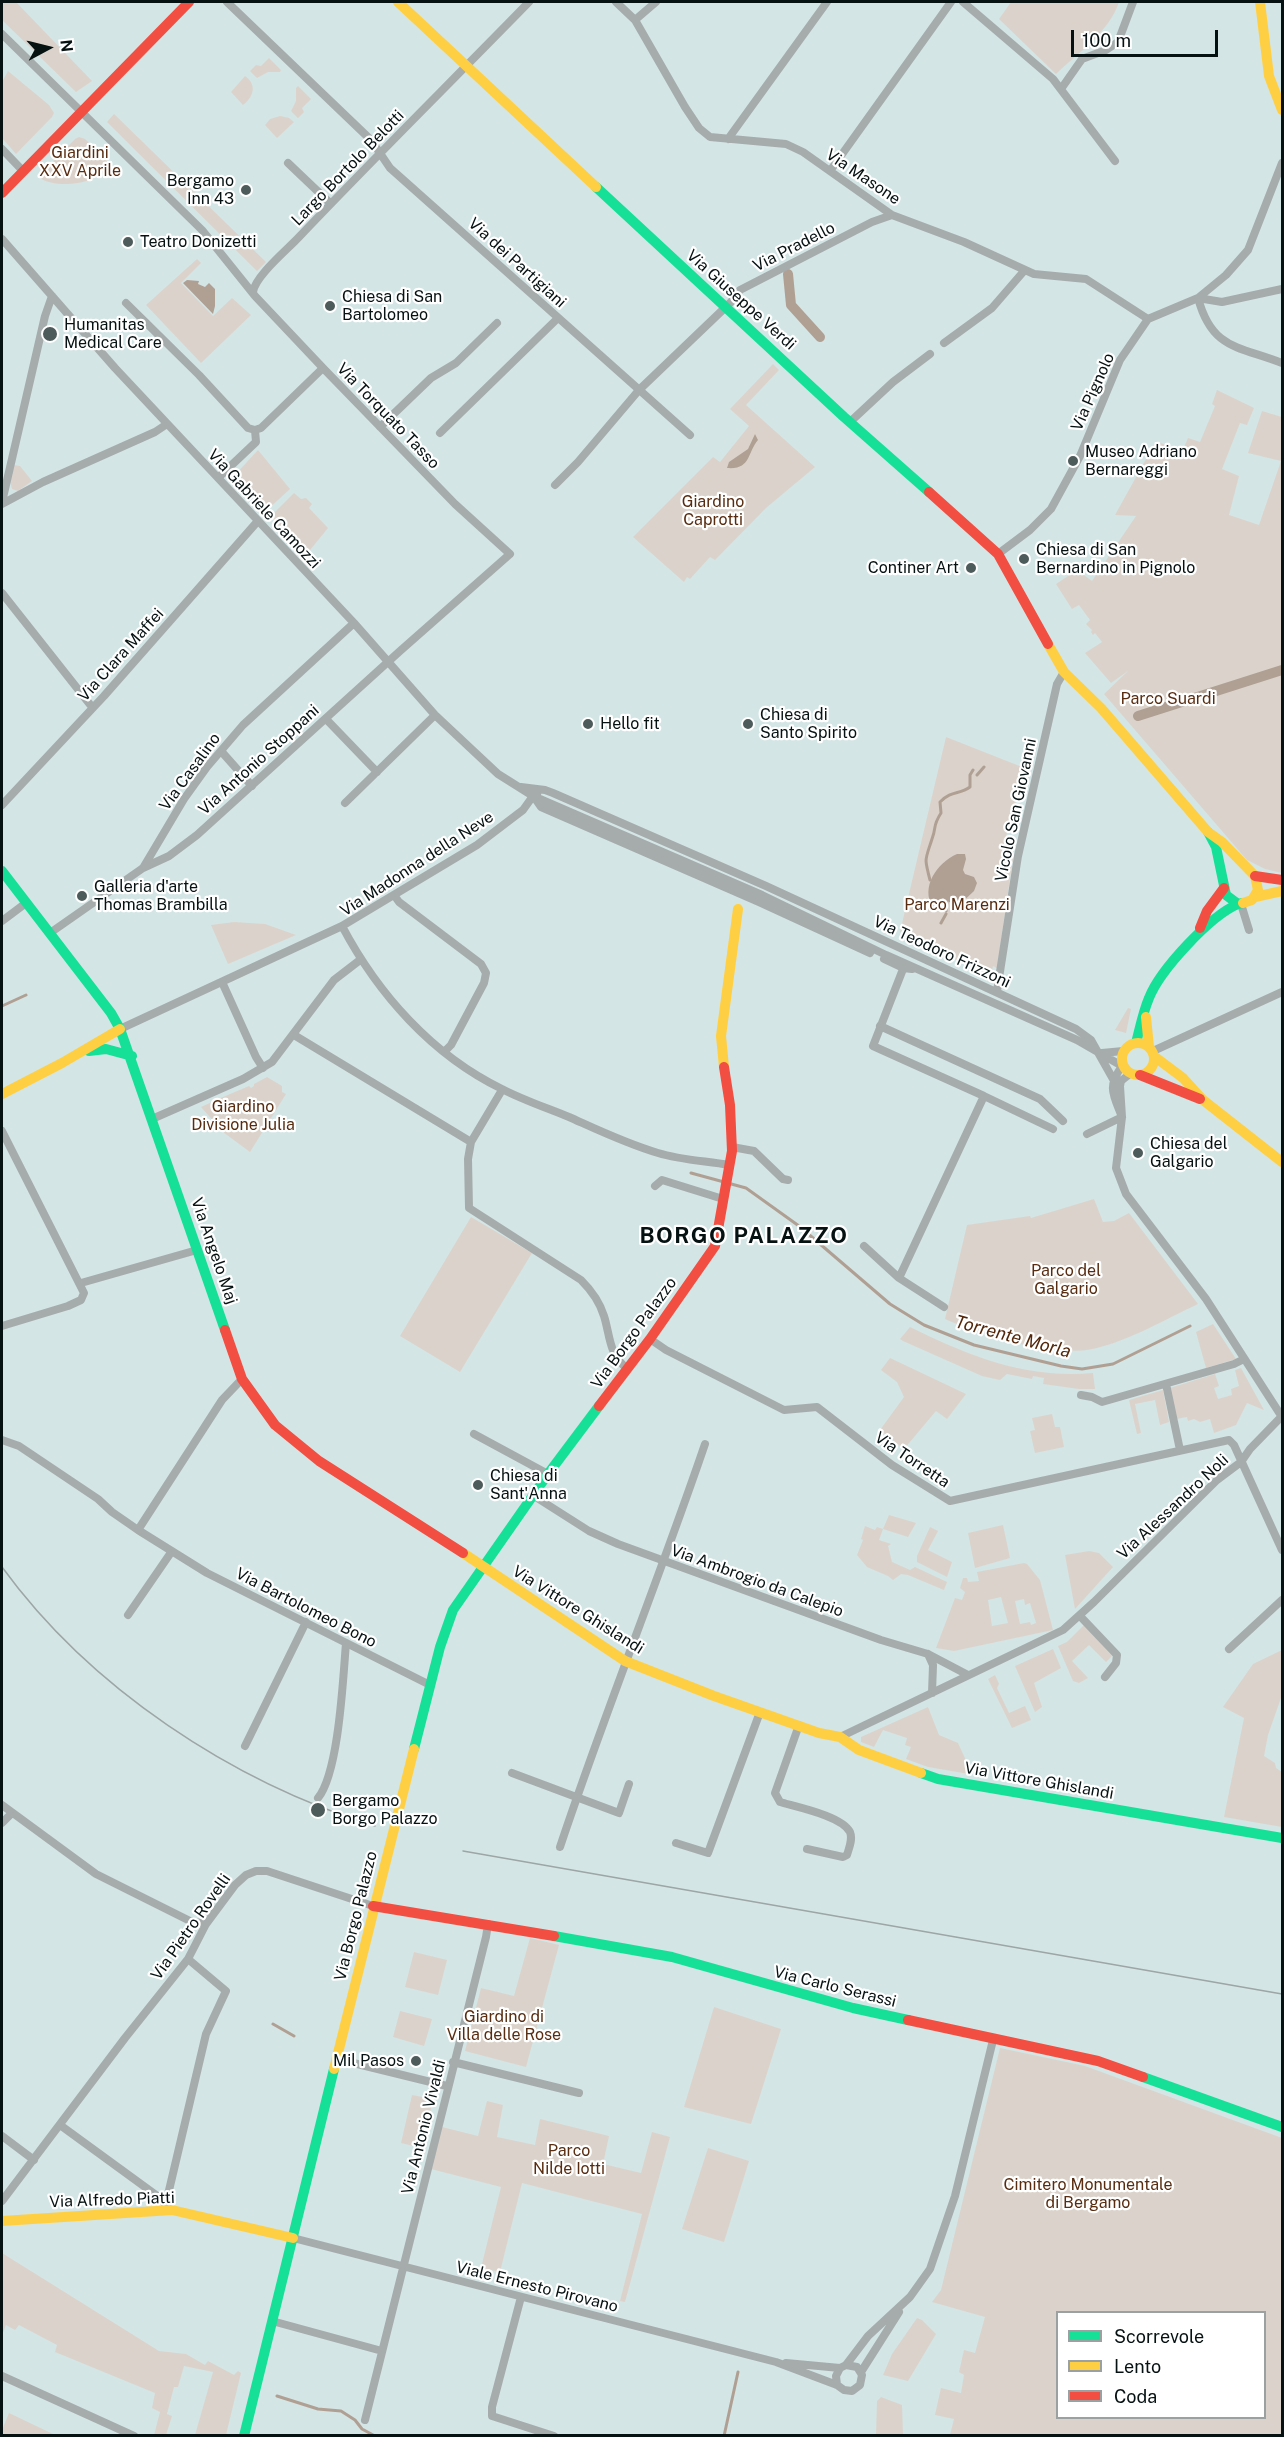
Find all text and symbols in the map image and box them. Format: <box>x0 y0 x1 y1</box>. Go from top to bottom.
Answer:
north arrow <box>18 18 78 78</box>
scale bar <box>1074 18 1221 56</box>
text: 100 m <box>1082 30 1131 51</box>
text: N <box>56 38 77 53</box>
street label: Largo Bortolo Belotti <box>288 106 408 230</box>
park label: Giardini XXV Aprile <box>39 143 121 181</box>
street label: Via Masone <box>822 145 904 209</box>
place label: Bergamo Inn 43 <box>167 171 234 209</box>
marker: Bergamo Inn 43 <box>239 183 253 197</box>
street label: Via dei Partigiani <box>464 214 570 312</box>
street label: Via Pradello <box>750 218 838 276</box>
place label: Teatro Donizetti <box>140 232 256 252</box>
marker: Teatro Donizetti <box>121 235 135 249</box>
street label: Via Giuseppe Verdi <box>682 246 800 354</box>
place label: Chiesa di San Bartolomeo <box>342 287 442 325</box>
marker: Chiesa di San Bartolomeo <box>323 299 337 313</box>
place label: Humanitas Medical Care <box>64 315 162 353</box>
marker: Humanitas Medical Care <box>41 325 59 343</box>
street label: Via Pignolo <box>1067 350 1119 434</box>
street label: Via Torquato Tasso <box>333 359 443 473</box>
place label: Museo Adriano Bernareggi <box>1085 442 1197 480</box>
street label: Via Gabriele Camozzi <box>204 445 324 573</box>
marker: Museo Adriano Bernareggi <box>1066 454 1080 468</box>
park label: Giardino Caprotti <box>682 492 744 530</box>
place label: Chiesa di San Bernardino in Pignolo <box>1036 540 1195 578</box>
marker: Chiesa di San Bernardino in Pignolo <box>1017 552 1031 566</box>
place label: Continer Art <box>868 558 959 578</box>
marker: Continer Art <box>964 561 978 575</box>
street label: Via Clara Maffei <box>74 604 168 706</box>
park label: Parco Suardi <box>1120 689 1216 709</box>
street label: Via Antonio Stoppani <box>195 701 323 819</box>
place label: Chiesa di Santo Spirito <box>760 705 857 743</box>
place label: Hello fit <box>600 714 660 734</box>
marker: Hello fit <box>581 717 595 731</box>
marker: Chiesa di Santo Spirito <box>741 717 755 731</box>
street label: Via Casalino <box>155 729 225 815</box>
street label: Vicolo San Giovanni <box>991 737 1041 883</box>
street label: Via Madonna della Neve <box>337 807 497 921</box>
place label: Galleria d'arte Thomas Brambilla <box>94 877 228 915</box>
marker: Galleria d'arte Thomas Brambilla <box>75 889 89 903</box>
park label: Parco Marenzi <box>904 895 1010 915</box>
street label: Via Teodoro Frizzoni <box>870 912 1014 992</box>
park label: Giardino Divisione Julia <box>191 1097 295 1135</box>
place label: Chiesa del Galgario <box>1150 1134 1228 1172</box>
marker: Chiesa del Galgario <box>1131 1146 1145 1160</box>
street label: Via Angelo Maj <box>187 1195 241 1307</box>
district label: BORGO PALAZZO <box>639 1223 849 1249</box>
park label: Parco del Galgario <box>1031 1261 1101 1299</box>
street label: Via Borgo Palazzo <box>587 1274 681 1392</box>
water label: Torrente Morla <box>953 1311 1073 1363</box>
street label: Via Torretta <box>871 1428 953 1492</box>
street label: Via Alessandro Noli <box>1113 1451 1233 1563</box>
place label: Chiesa di Sant'Anna <box>490 1466 567 1504</box>
marker: Chiesa di Sant'Anna <box>471 1478 485 1492</box>
street label: Via Ambrogio da Calepio <box>668 1541 846 1621</box>
street label: Via Vittore Ghislandi <box>509 1562 647 1658</box>
street label: Via Bartolomeo Bono <box>232 1564 380 1652</box>
street label: Via Vittore Ghislandi <box>963 1758 1115 1804</box>
place label: Bergamo Borgo Palazzo <box>332 1791 437 1829</box>
marker: Bergamo Borgo Palazzo <box>309 1801 327 1819</box>
street label: Via Borgo Palazzo <box>331 1849 381 1983</box>
street label: Via Pietro Rovelli <box>147 1870 235 1984</box>
street label: Via Carlo Serassi <box>772 1963 898 2011</box>
park label: Giardino di Villa delle Rose <box>447 2007 561 2045</box>
place label: Mil Pasos <box>333 2051 404 2071</box>
marker: Mil Pasos <box>409 2054 423 2068</box>
street label: Via Antonio Vivaldi <box>398 2058 450 2196</box>
park label: Parco Nilde Iotti <box>533 2141 605 2179</box>
park label: Cimitero Monumentale di Bergamo <box>1003 2175 1173 2213</box>
street label: Via Alfredo Piatti <box>49 2188 175 2212</box>
street label: Viale Ernesto Pirovano <box>454 2258 620 2316</box>
legend <box>1056 2311 1266 2419</box>
text: Scorrevole <box>1114 2326 1204 2347</box>
text: Lento <box>1114 2356 1161 2377</box>
text: Coda <box>1114 2386 1157 2407</box>

